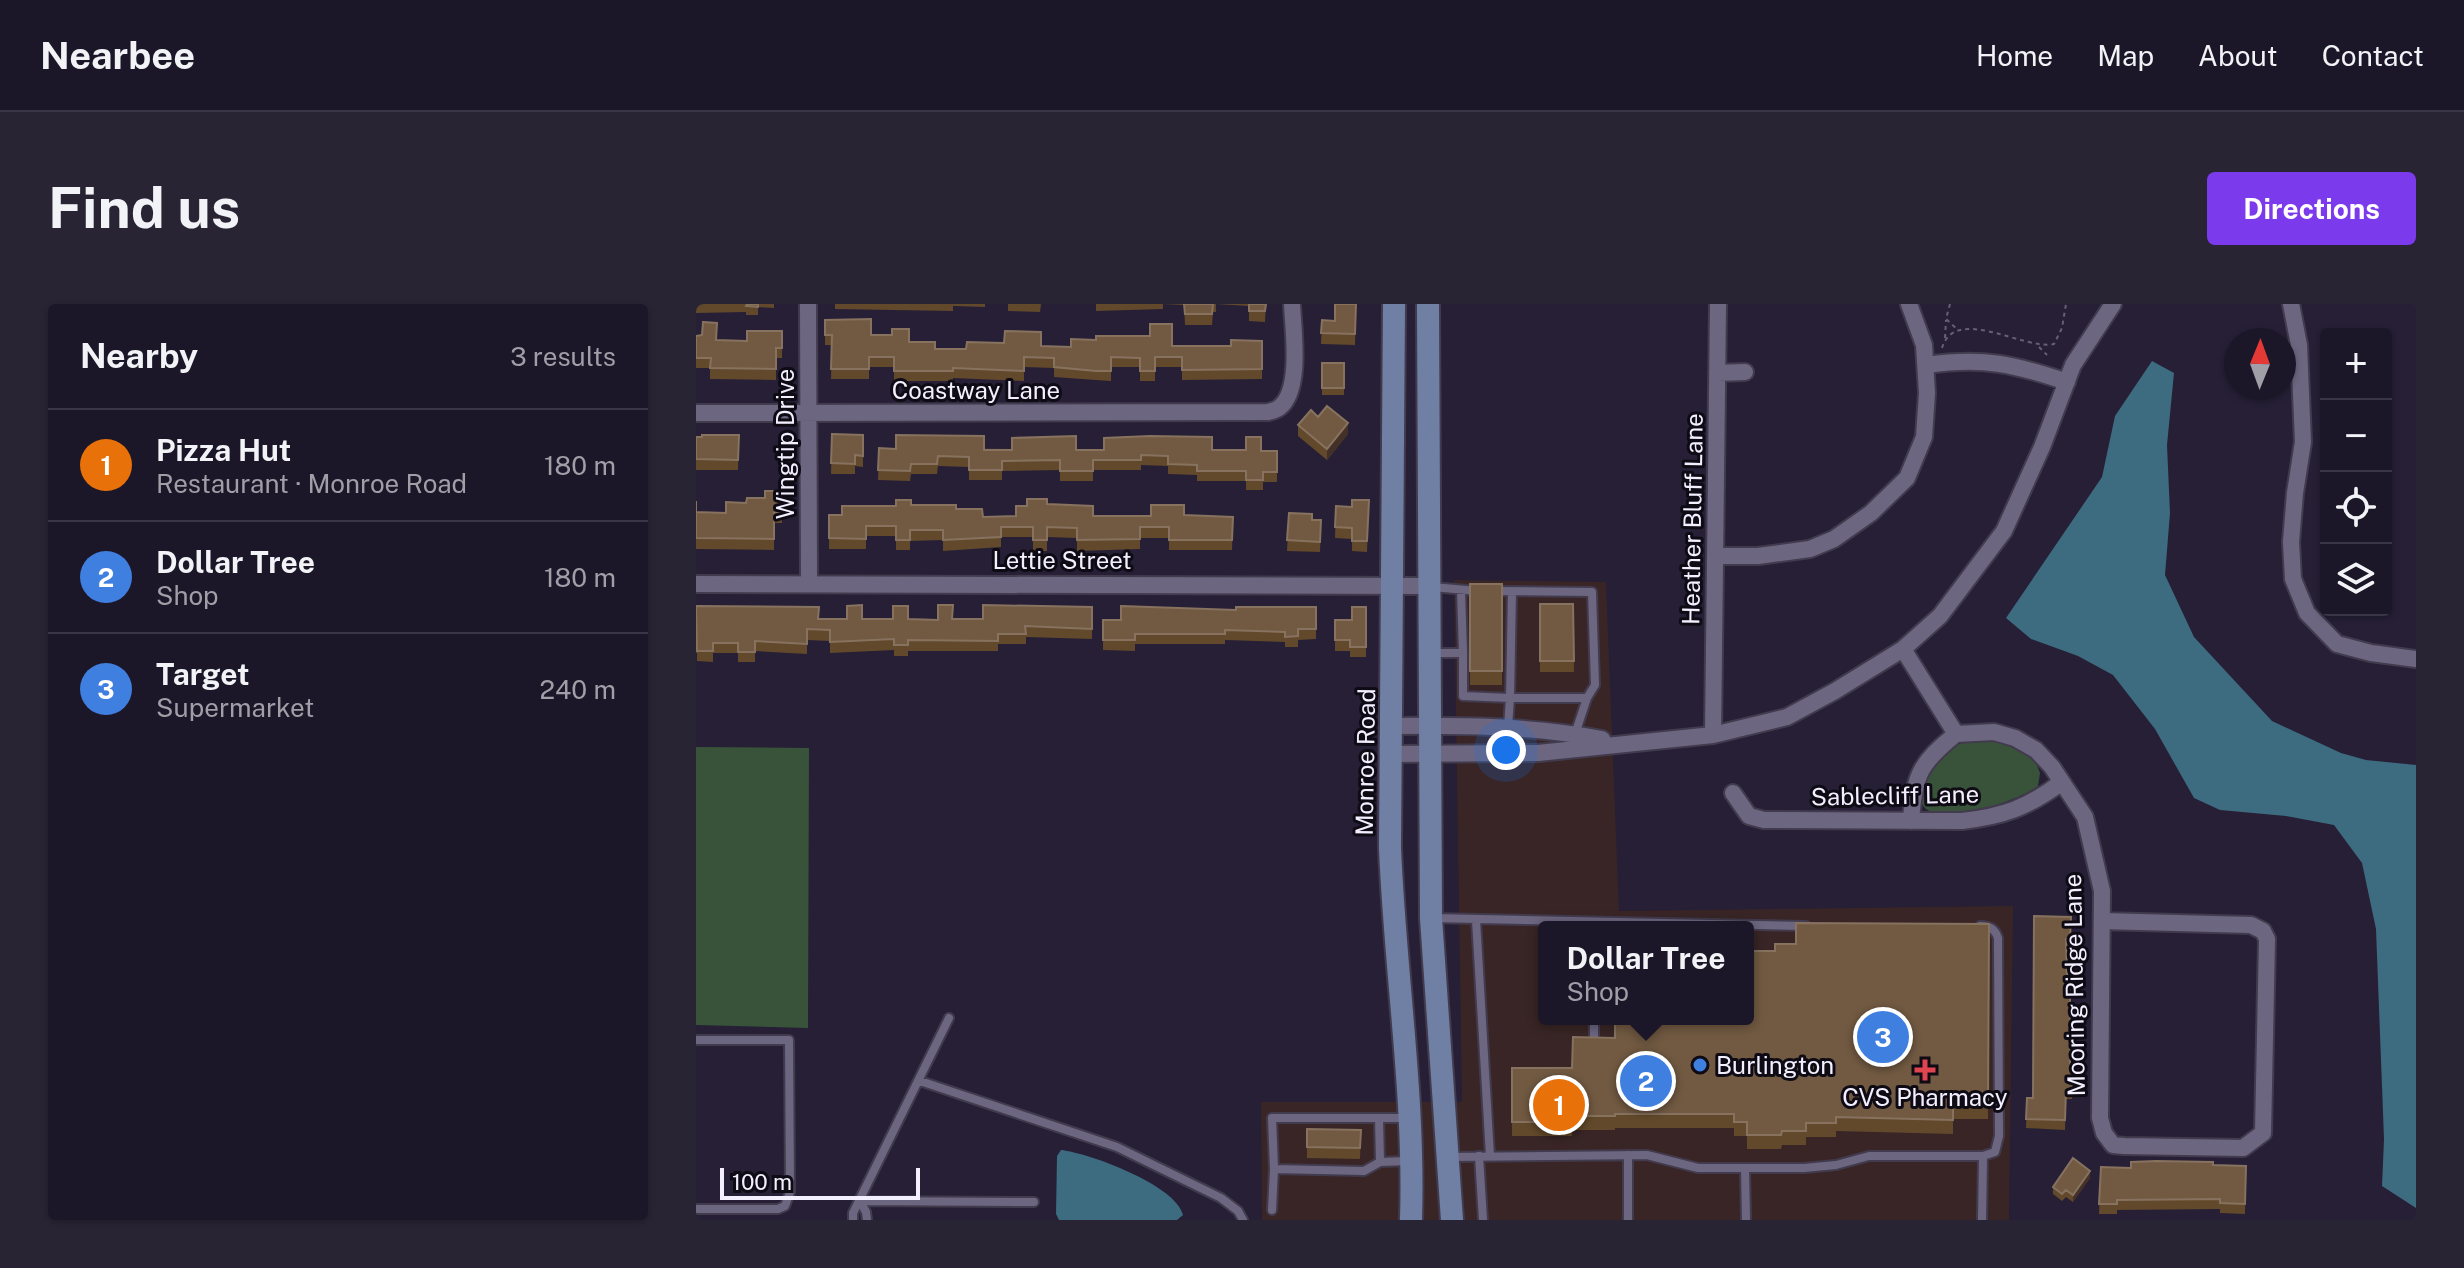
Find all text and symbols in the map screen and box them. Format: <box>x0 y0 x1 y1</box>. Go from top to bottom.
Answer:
text: Nearbee <box>40 33 195 78</box>
text: Home <box>1976 39 2053 72</box>
text: Map <box>2097 39 2154 72</box>
text: About <box>2198 39 2278 72</box>
text: Contact <box>2322 39 2424 72</box>
button: Directions <box>2207 172 2416 245</box>
text: Find us <box>48 175 240 241</box>
north arrow <box>2224 328 2296 400</box>
map controls <box>2320 328 2392 616</box>
button: + <box>2320 328 2392 400</box>
text: Nearby <box>80 336 198 376</box>
text: 3 results <box>510 341 616 372</box>
street label: Wingtip Drive <box>771 369 799 519</box>
street label: Coastway Lane <box>892 376 1060 404</box>
button: − <box>2320 400 2392 472</box>
street label: Heather Bluff Lane <box>1676 413 1708 625</box>
text: Pizza Hut <box>156 432 291 468</box>
text: 1 <box>100 450 112 481</box>
text: 180 m <box>544 450 616 481</box>
text: Restaurant · Monroe Road <box>156 468 467 499</box>
button: locate <box>2320 472 2392 544</box>
text: Dollar Tree <box>156 544 315 580</box>
button: layers <box>2320 544 2392 616</box>
street label: Lettie Street <box>992 546 1132 574</box>
text: 2 <box>98 562 114 593</box>
text: 180 m <box>544 562 616 593</box>
text: Shop <box>156 580 219 611</box>
text: Target <box>156 656 250 692</box>
text: 3 <box>97 674 115 705</box>
text: 240 m <box>539 674 616 705</box>
street label: Monroe Road <box>1350 688 1380 836</box>
text: Supermarket <box>156 692 314 723</box>
your location <box>1486 730 1526 770</box>
street label: Sablecliff Lane <box>1811 780 1979 810</box>
street label: Mooring Ridge Lane <box>2058 873 2090 1097</box>
popup <box>1538 921 1754 1025</box>
text: Dollar Tree <box>1566 940 1726 976</box>
text: Shop <box>1566 976 1629 1007</box>
pin: 3 <box>1857 1007 1909 1067</box>
pin: 2 <box>1620 1051 1672 1111</box>
place label: Burlington <box>1716 1051 1834 1079</box>
marker: Burlington <box>1691 1056 1709 1074</box>
marker: CVS Pharmacy <box>1916 1061 1934 1079</box>
pin: 1 <box>1533 1075 1585 1135</box>
place label: CVS Pharmacy <box>1842 1083 2008 1111</box>
scale bar <box>720 1164 920 1200</box>
text: 100 m <box>732 1169 792 1195</box>

